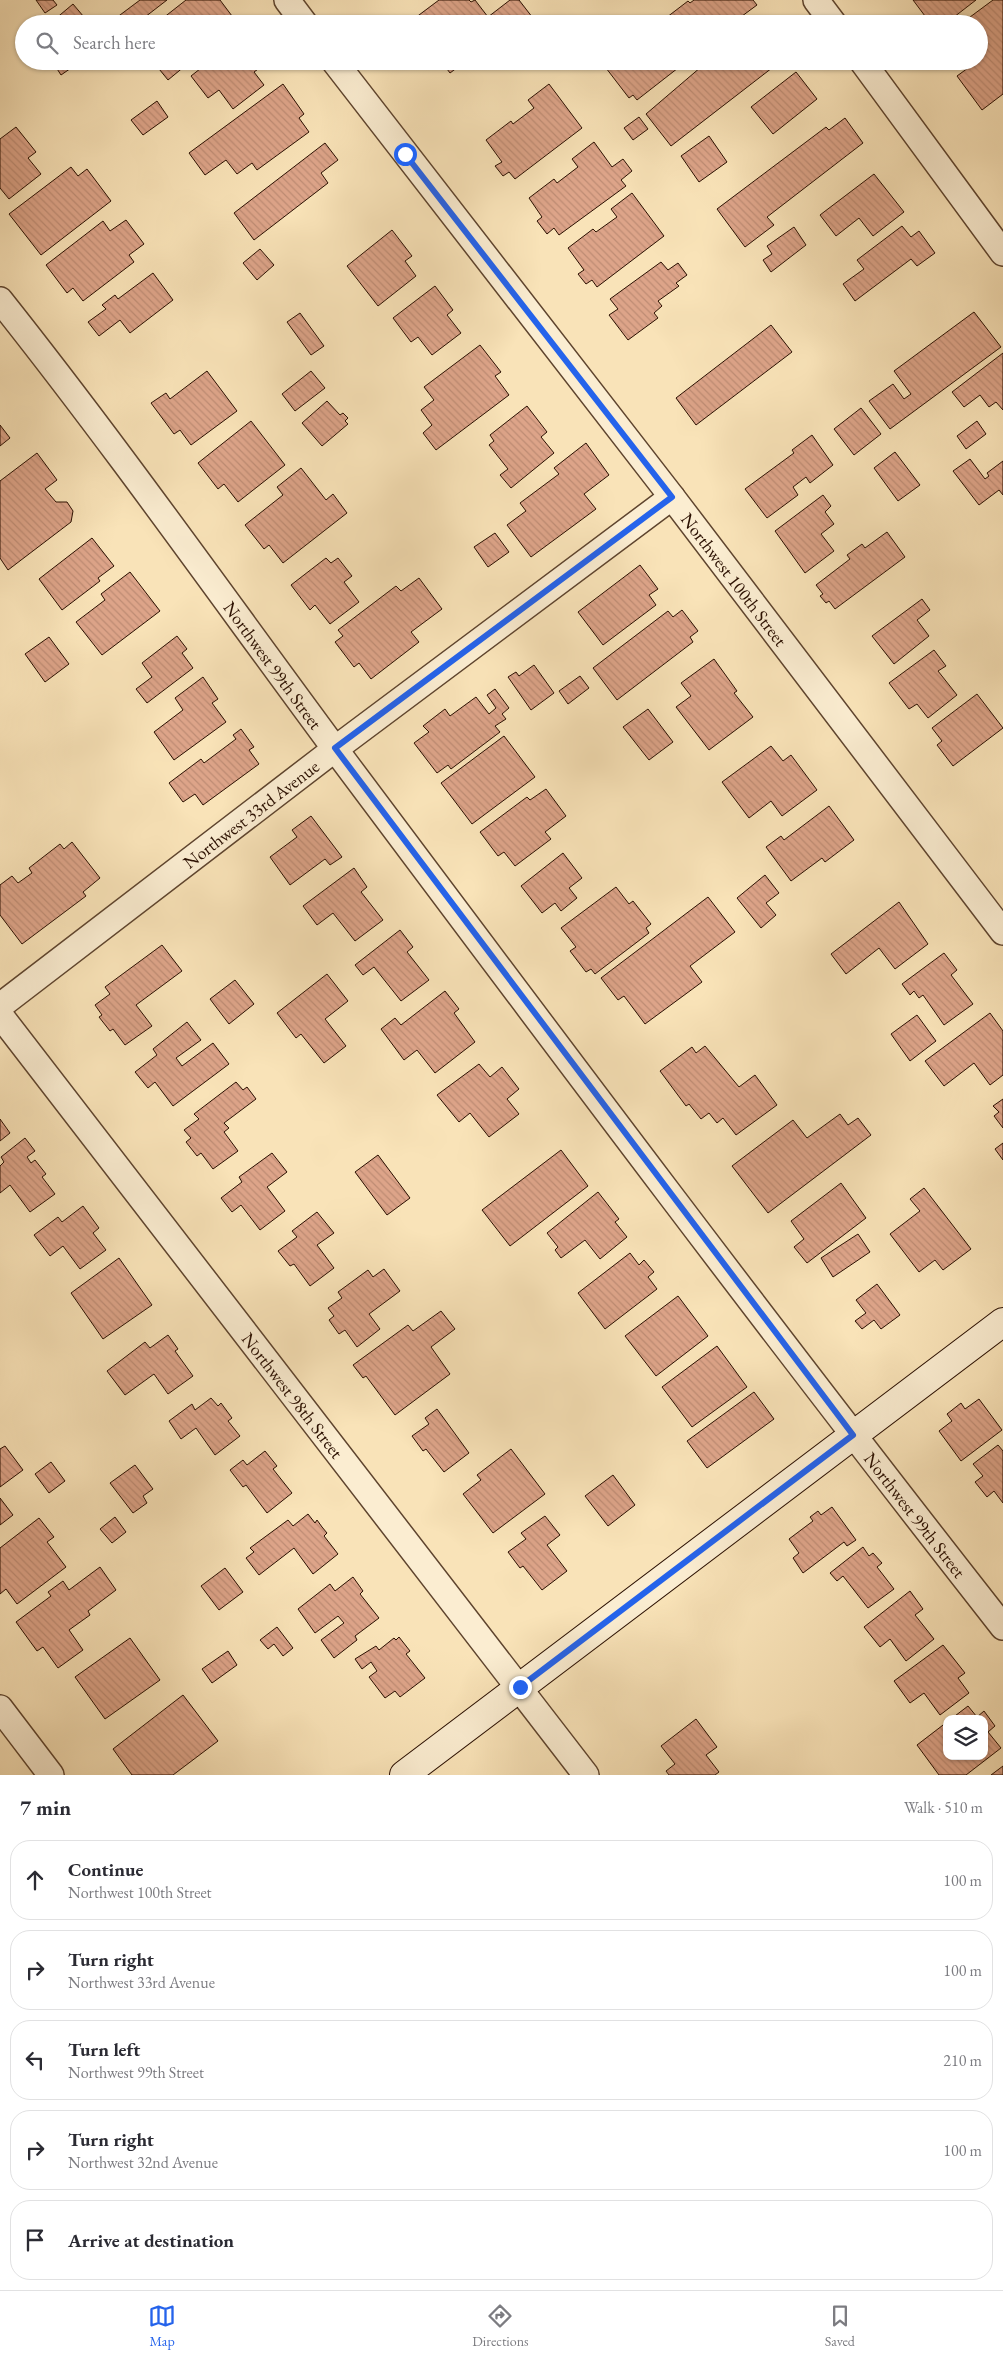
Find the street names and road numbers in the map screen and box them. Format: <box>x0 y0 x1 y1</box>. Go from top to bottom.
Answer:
street label: Northwest 100th Street <box>676 508 793 651</box>
street label: Northwest 99th Street <box>219 596 328 734</box>
street label: Northwest 33rd Avenue <box>178 754 323 873</box>
street label: Northwest 98th Street <box>237 1327 349 1463</box>
street label: Northwest 99th Street <box>859 1447 972 1582</box>

